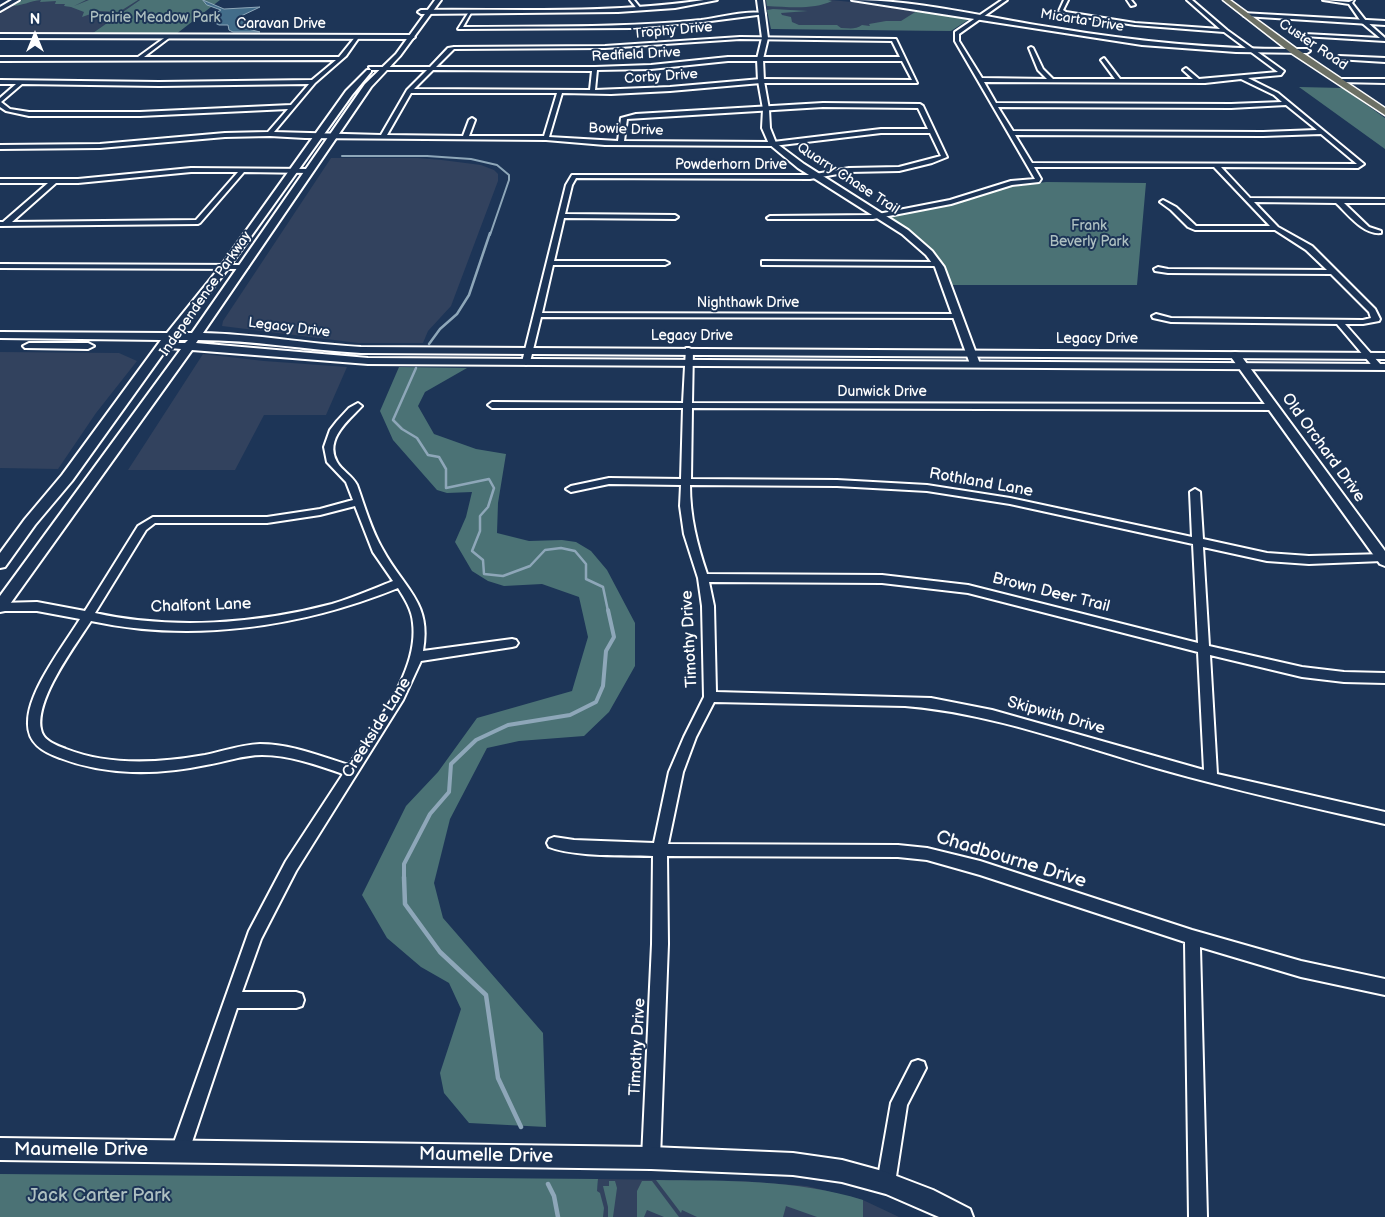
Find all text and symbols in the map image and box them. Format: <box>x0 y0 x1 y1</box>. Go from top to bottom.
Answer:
street label: Micarta Drive <box>1039 6 1125 36</box>
north arrow <box>10 10 60 60</box>
park label: Prairie Meadow Park <box>90 10 220 26</box>
text: N <box>30 11 40 28</box>
street label: Caravan Drive <box>236 16 326 32</box>
street label: Custer Road <box>1275 16 1351 74</box>
street label: Trophy Drive <box>633 19 713 43</box>
street label: Redfield Drive <box>591 44 681 66</box>
street label: Corby Drive <box>624 66 698 88</box>
street label: Bowie Drive <box>588 120 664 140</box>
street label: Quarry Chase Trail <box>794 140 902 218</box>
street label: Powderhorn Drive <box>675 157 787 173</box>
park label: Frank Beverly Park <box>1049 218 1129 250</box>
street label: Independence Parkway <box>157 228 255 360</box>
street label: Nighthawk Drive <box>697 295 799 311</box>
street label: Legacy Drive <box>247 315 331 341</box>
street label: Legacy Drive <box>651 328 733 344</box>
street label: Legacy Drive <box>1056 331 1138 347</box>
street label: Dunwick Drive <box>837 384 927 400</box>
street label: Old Orchard Drive <box>1277 390 1369 506</box>
street label: Rothland Lane <box>927 464 1035 502</box>
street label: Brown Deer Trail <box>990 569 1112 617</box>
street label: Timothy Drive <box>678 590 702 688</box>
street label: Chalfont Lane <box>150 595 252 617</box>
street label: Creekside Lane <box>339 674 415 782</box>
street label: Skipwith Drive <box>1005 693 1107 739</box>
street label: Chadbourne Drive <box>933 826 1089 894</box>
street label: Timothy Drive <box>626 998 650 1096</box>
street label: Maumelle Drive <box>14 1139 148 1161</box>
street label: Maumelle Drive <box>419 1143 553 1169</box>
park label: Jack Carter Park <box>28 1185 170 1207</box>

